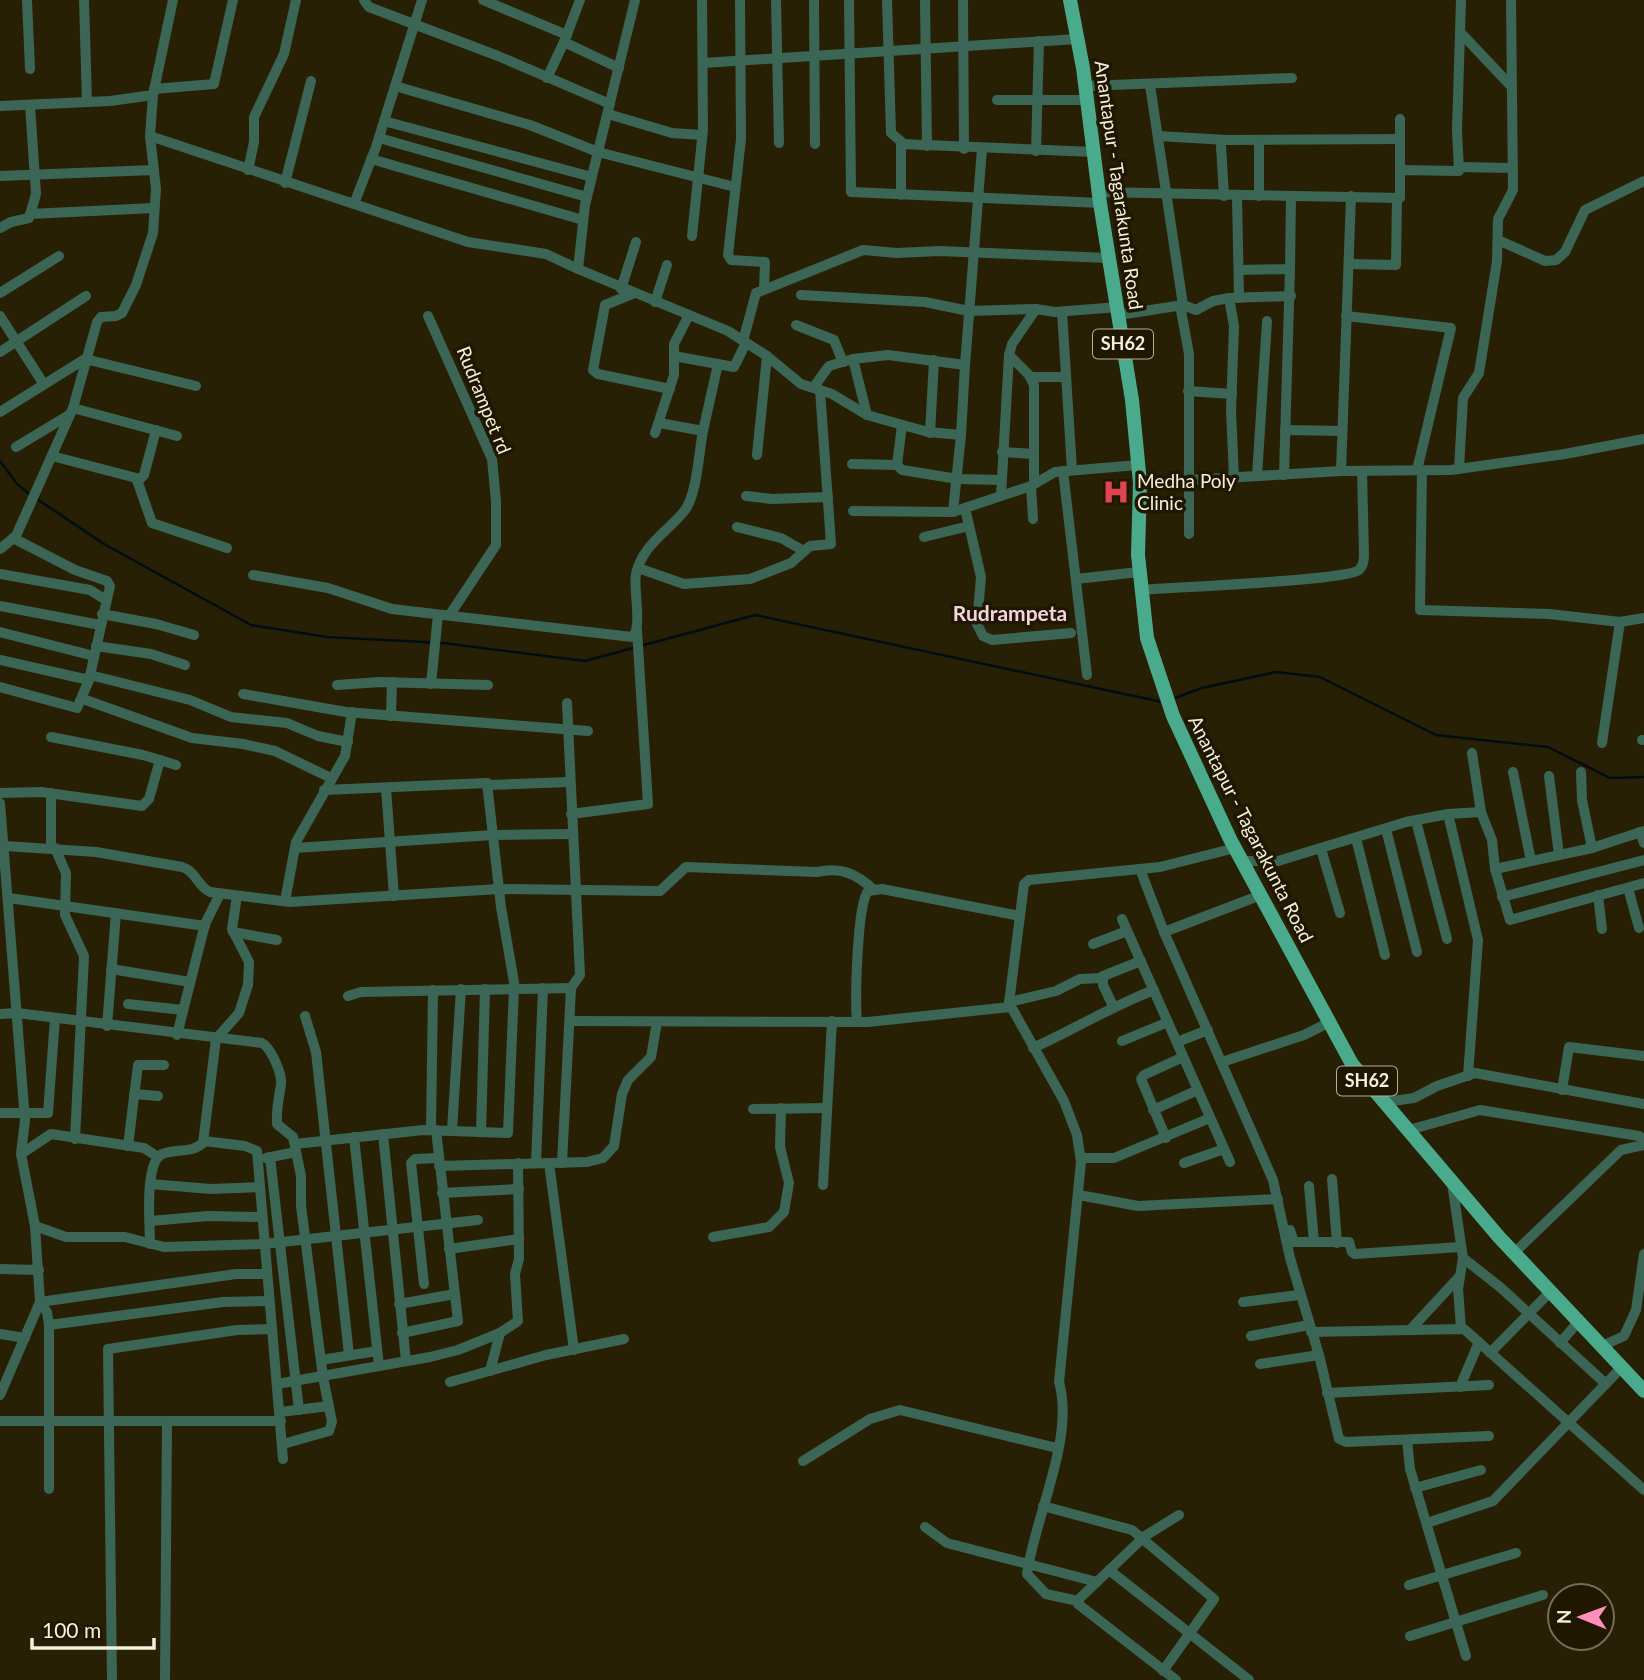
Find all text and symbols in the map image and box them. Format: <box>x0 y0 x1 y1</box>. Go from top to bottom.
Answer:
street label: Anantapur - Tagarakunta Road <box>1091 59 1148 311</box>
road number: SH62 <box>1093 330 1153 358</box>
street label: Rudrampet rd <box>452 343 516 457</box>
place label: Medha Poly Clinic <box>1137 469 1236 514</box>
hospital icon: Medha Poly Clinic <box>1101 477 1131 507</box>
district label: Rudrampeta <box>953 600 1067 625</box>
street label: Anantapur - Tagarakunta Road <box>1184 711 1319 946</box>
road number: SH62 <box>1337 1066 1397 1096</box>
north arrow <box>1546 1582 1616 1652</box>
scale bar <box>32 1606 154 1650</box>
text: N <box>1552 1609 1575 1624</box>
text: 100 m <box>42 1617 101 1642</box>

